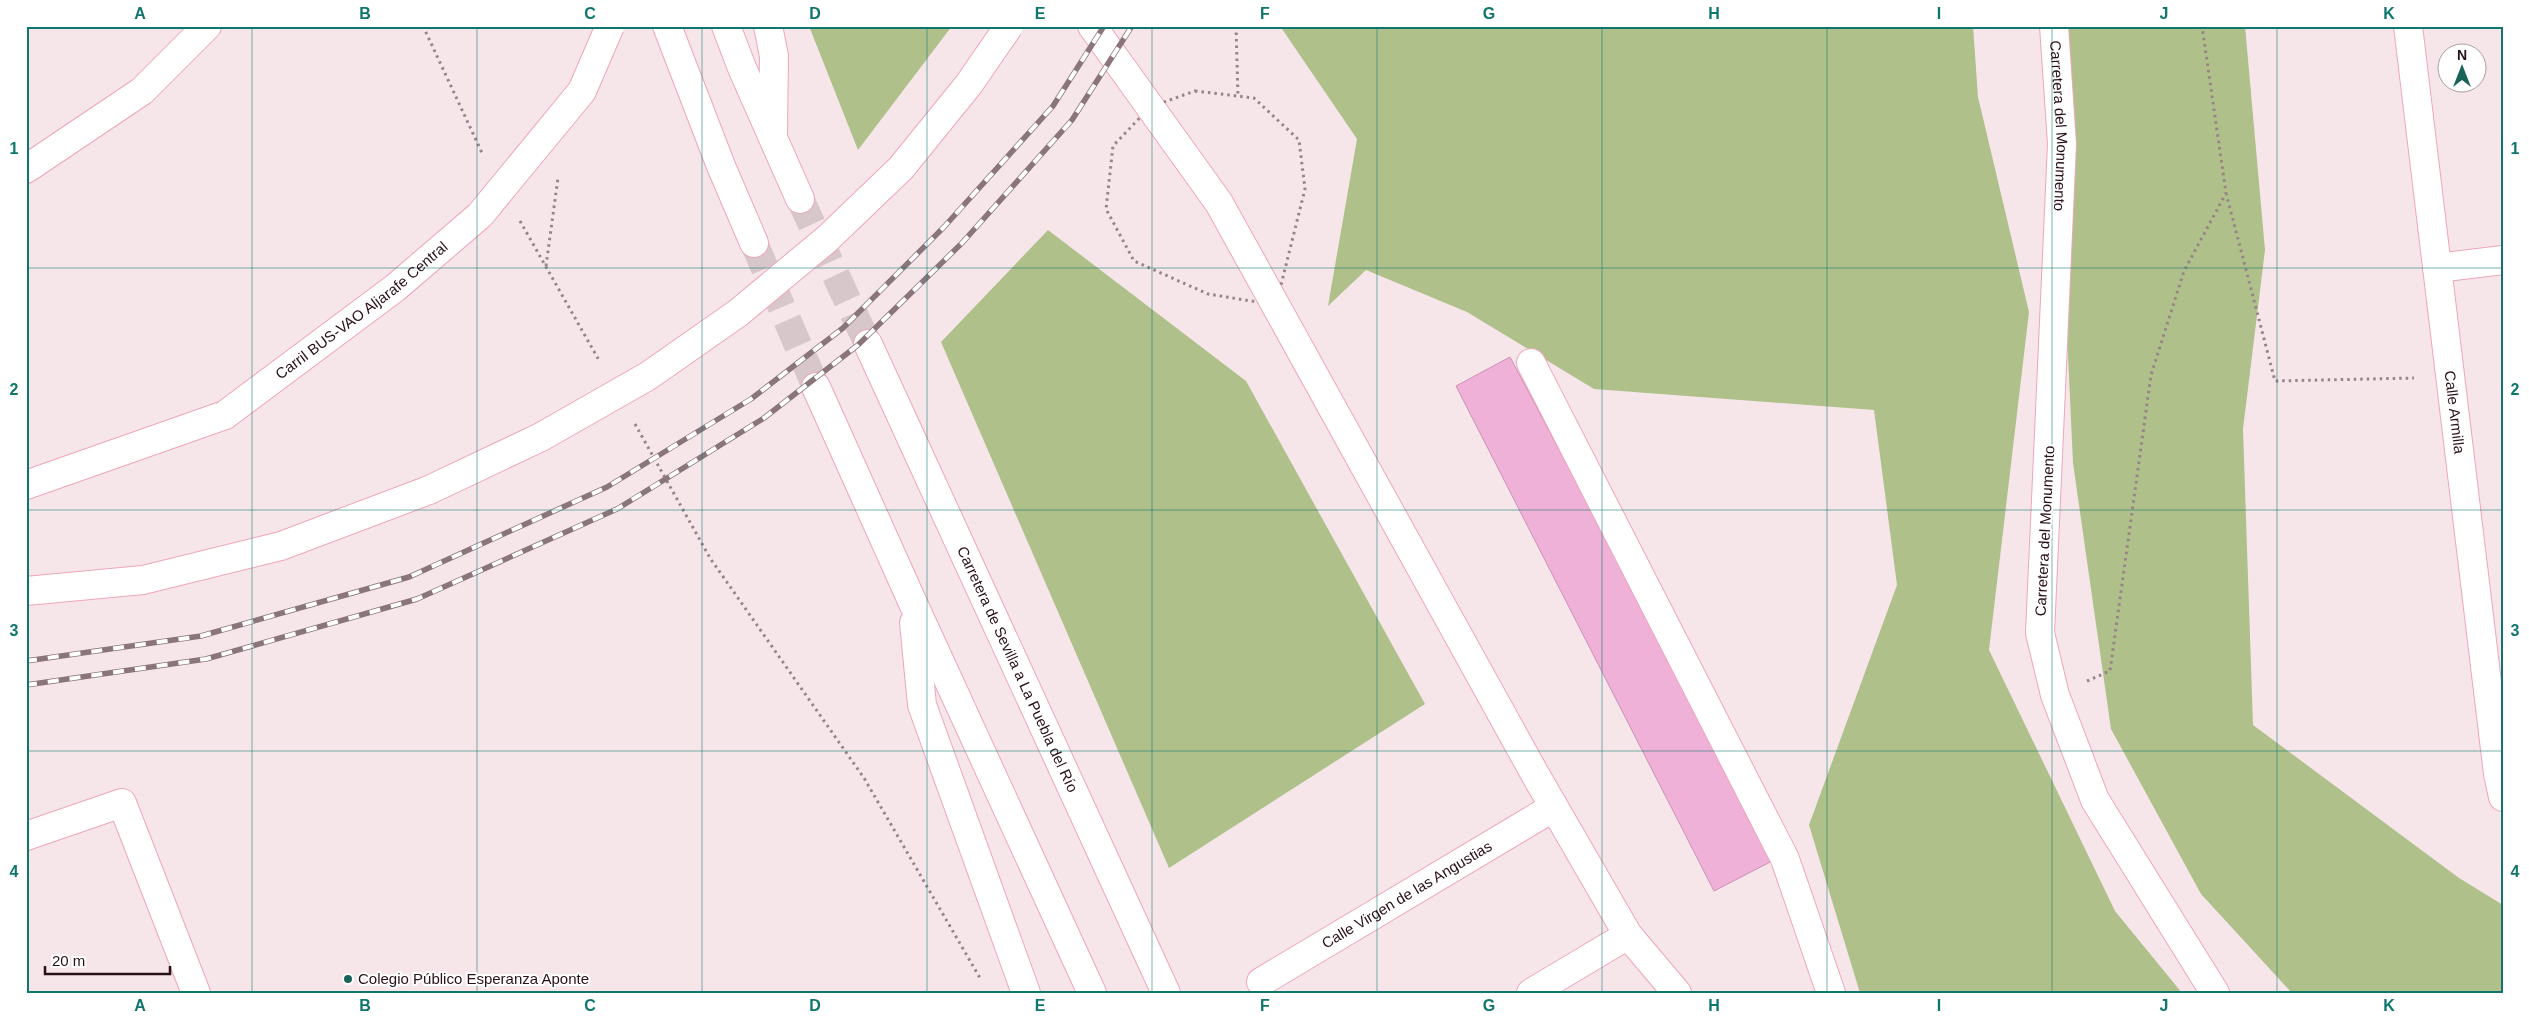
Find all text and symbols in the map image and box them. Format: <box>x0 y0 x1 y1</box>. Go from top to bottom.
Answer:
text: A <box>134 5 146 22</box>
text: B <box>359 5 371 22</box>
text: C <box>584 5 596 22</box>
text: D <box>809 5 821 22</box>
text: E <box>1035 5 1046 22</box>
text: F <box>1260 5 1270 22</box>
text: G <box>1483 5 1495 22</box>
text: H <box>1708 5 1720 22</box>
text: I <box>1937 5 1941 22</box>
text: J <box>2160 5 2168 22</box>
text: K <box>2383 5 2395 22</box>
street label: Carretera del Monumento <box>2047 40 2071 212</box>
north arrow <box>2436 42 2486 92</box>
text: N <box>2457 47 2467 63</box>
text: 1 <box>10 140 19 157</box>
text: 1 <box>2511 140 2520 157</box>
street label: Carril BUS-VAO Aljarafe Central <box>272 238 451 382</box>
street label: Calle Armilla <box>2442 370 2468 455</box>
text: 2 <box>10 381 19 398</box>
text: 2 <box>2511 381 2520 398</box>
street label: Carretera del Monumento <box>2032 445 2057 617</box>
street label: Carretera de Sevilla a La Puebla del Río <box>954 544 1082 795</box>
text: 3 <box>10 622 19 639</box>
text: 3 <box>2511 622 2520 639</box>
street label: Calle Virgen de las Angustias <box>1319 837 1495 952</box>
text: 4 <box>10 863 19 880</box>
text: 4 <box>2511 863 2520 880</box>
scale bar <box>45 944 170 976</box>
text: 20 m <box>52 952 85 969</box>
place label: Colegio Público Esperanza Aponte <box>358 970 589 987</box>
marker: Colegio Público Esperanza Aponte <box>342 973 354 985</box>
text: A <box>134 997 146 1014</box>
text: B <box>359 997 371 1014</box>
text: C <box>584 997 596 1014</box>
text: D <box>809 997 821 1014</box>
text: E <box>1035 997 1046 1014</box>
text: F <box>1260 997 1270 1014</box>
text: G <box>1483 997 1495 1014</box>
text: H <box>1708 997 1720 1014</box>
text: I <box>1937 997 1941 1014</box>
text: J <box>2160 997 2168 1014</box>
text: K <box>2383 997 2395 1014</box>

